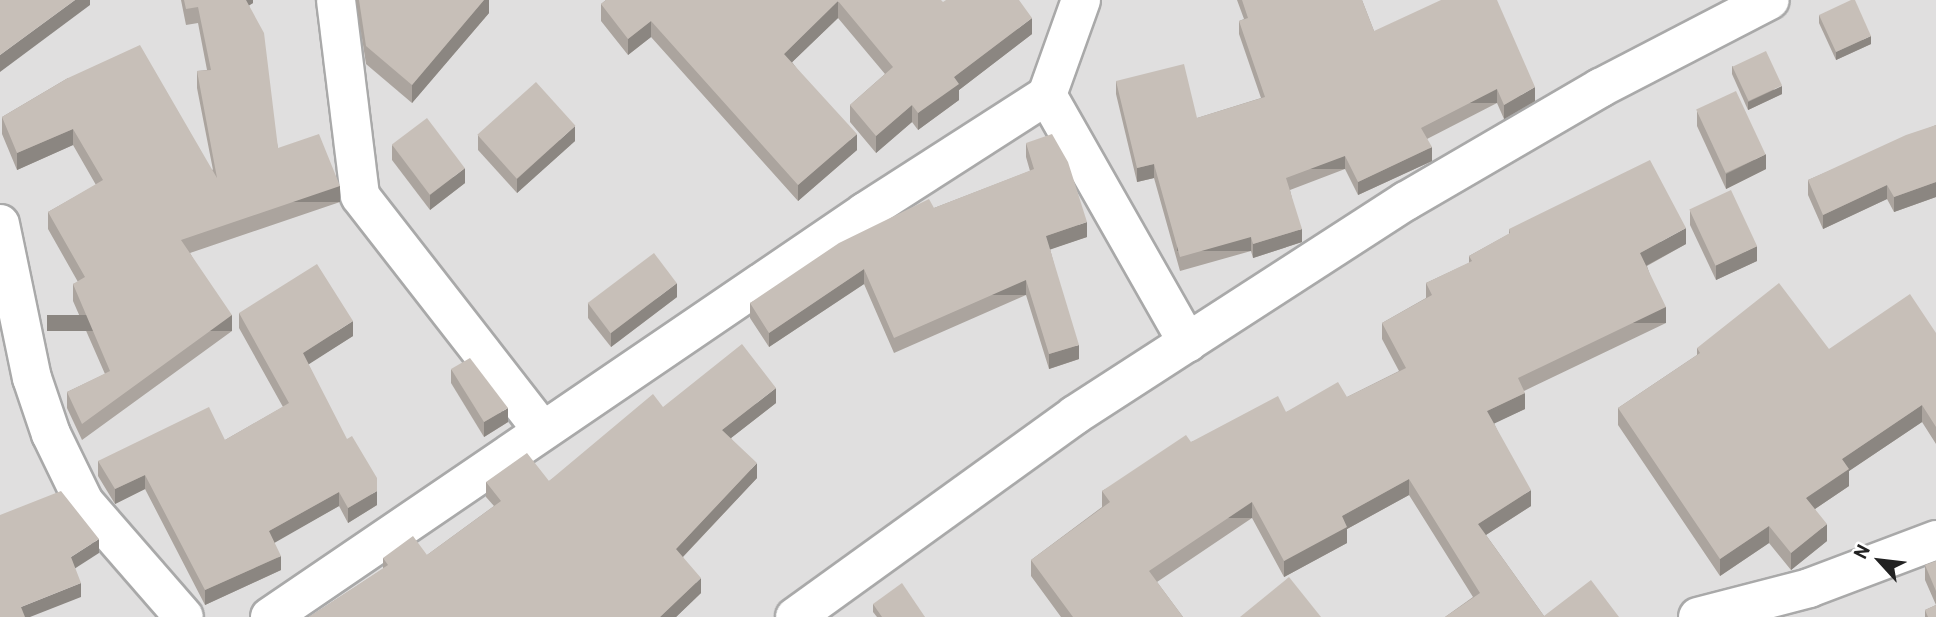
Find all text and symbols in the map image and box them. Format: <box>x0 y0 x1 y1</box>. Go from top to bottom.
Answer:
north arrow <box>1845 526 1915 596</box>
text: N <box>1848 540 1874 562</box>

